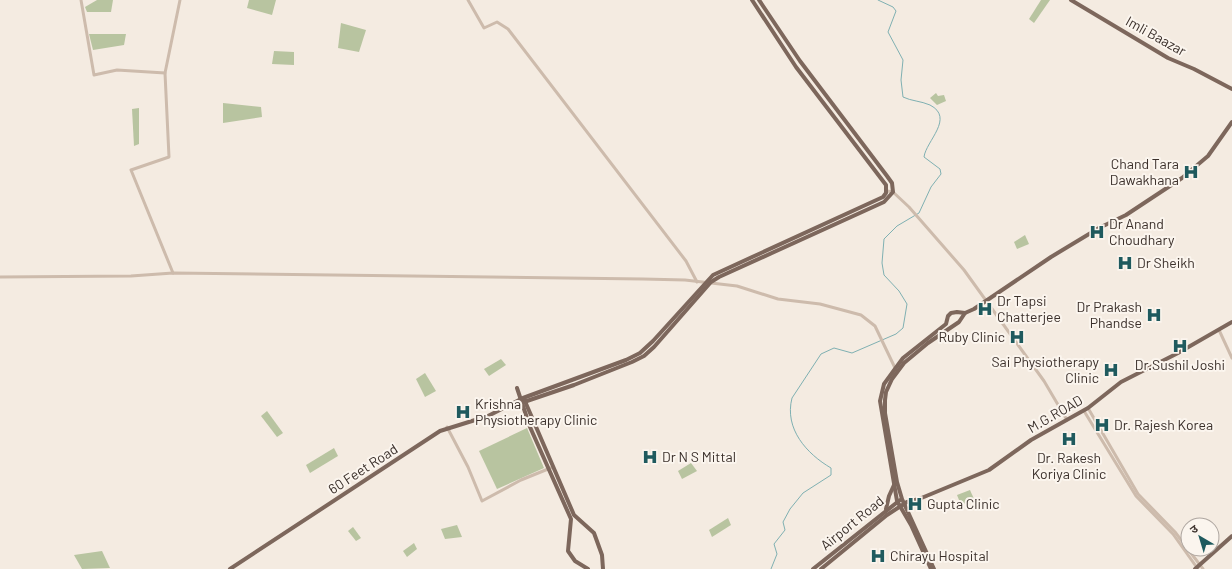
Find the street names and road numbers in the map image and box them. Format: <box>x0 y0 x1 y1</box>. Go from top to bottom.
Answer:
street label: Imli Baazar <box>1123 12 1189 59</box>
street label: M.G.ROAD <box>1024 391 1085 436</box>
street label: 60 Feet Road <box>325 440 400 497</box>
street label: Airport Road <box>817 492 887 553</box>

